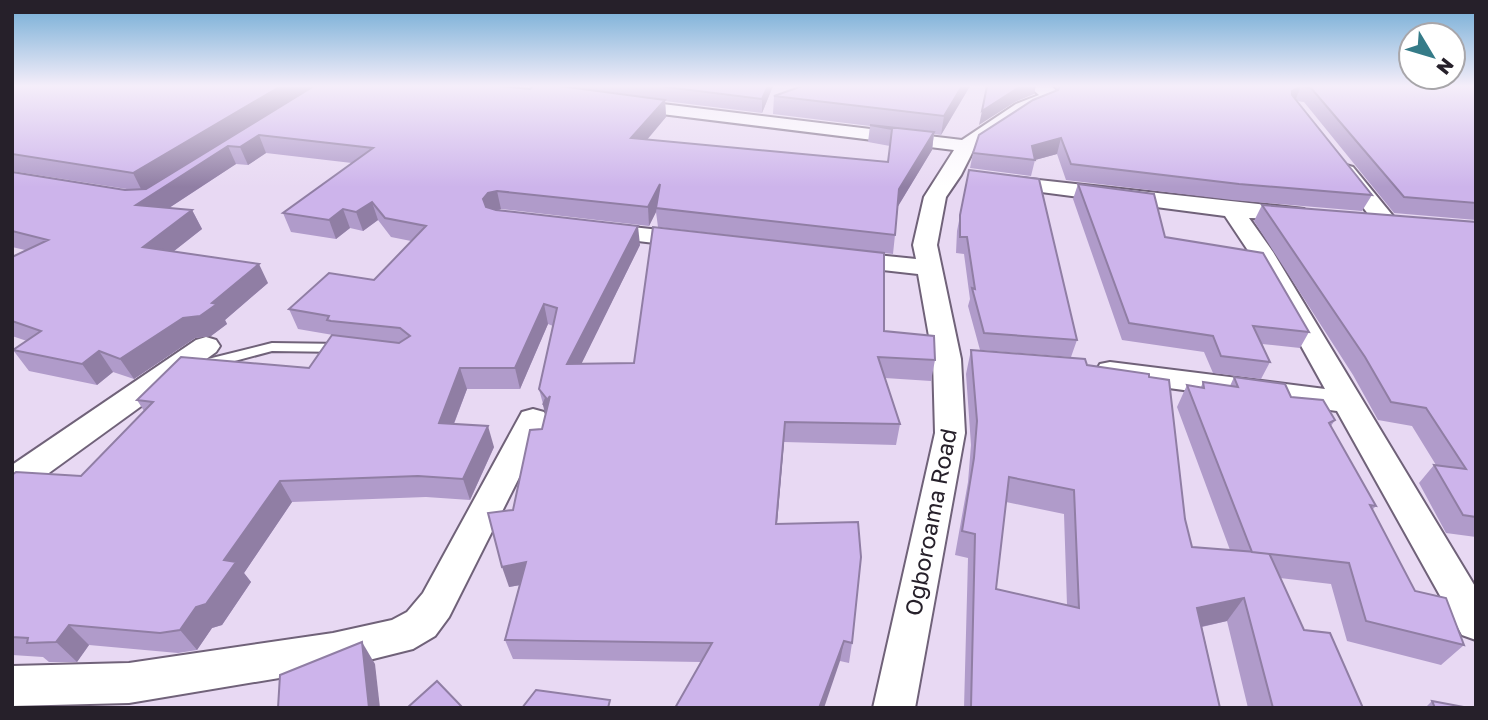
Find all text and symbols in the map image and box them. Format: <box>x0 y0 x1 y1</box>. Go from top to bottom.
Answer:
north arrow <box>1397 21 1467 91</box>
text: N <box>1432 54 1459 80</box>
street label: Ogboroama Road <box>898 426 962 618</box>

